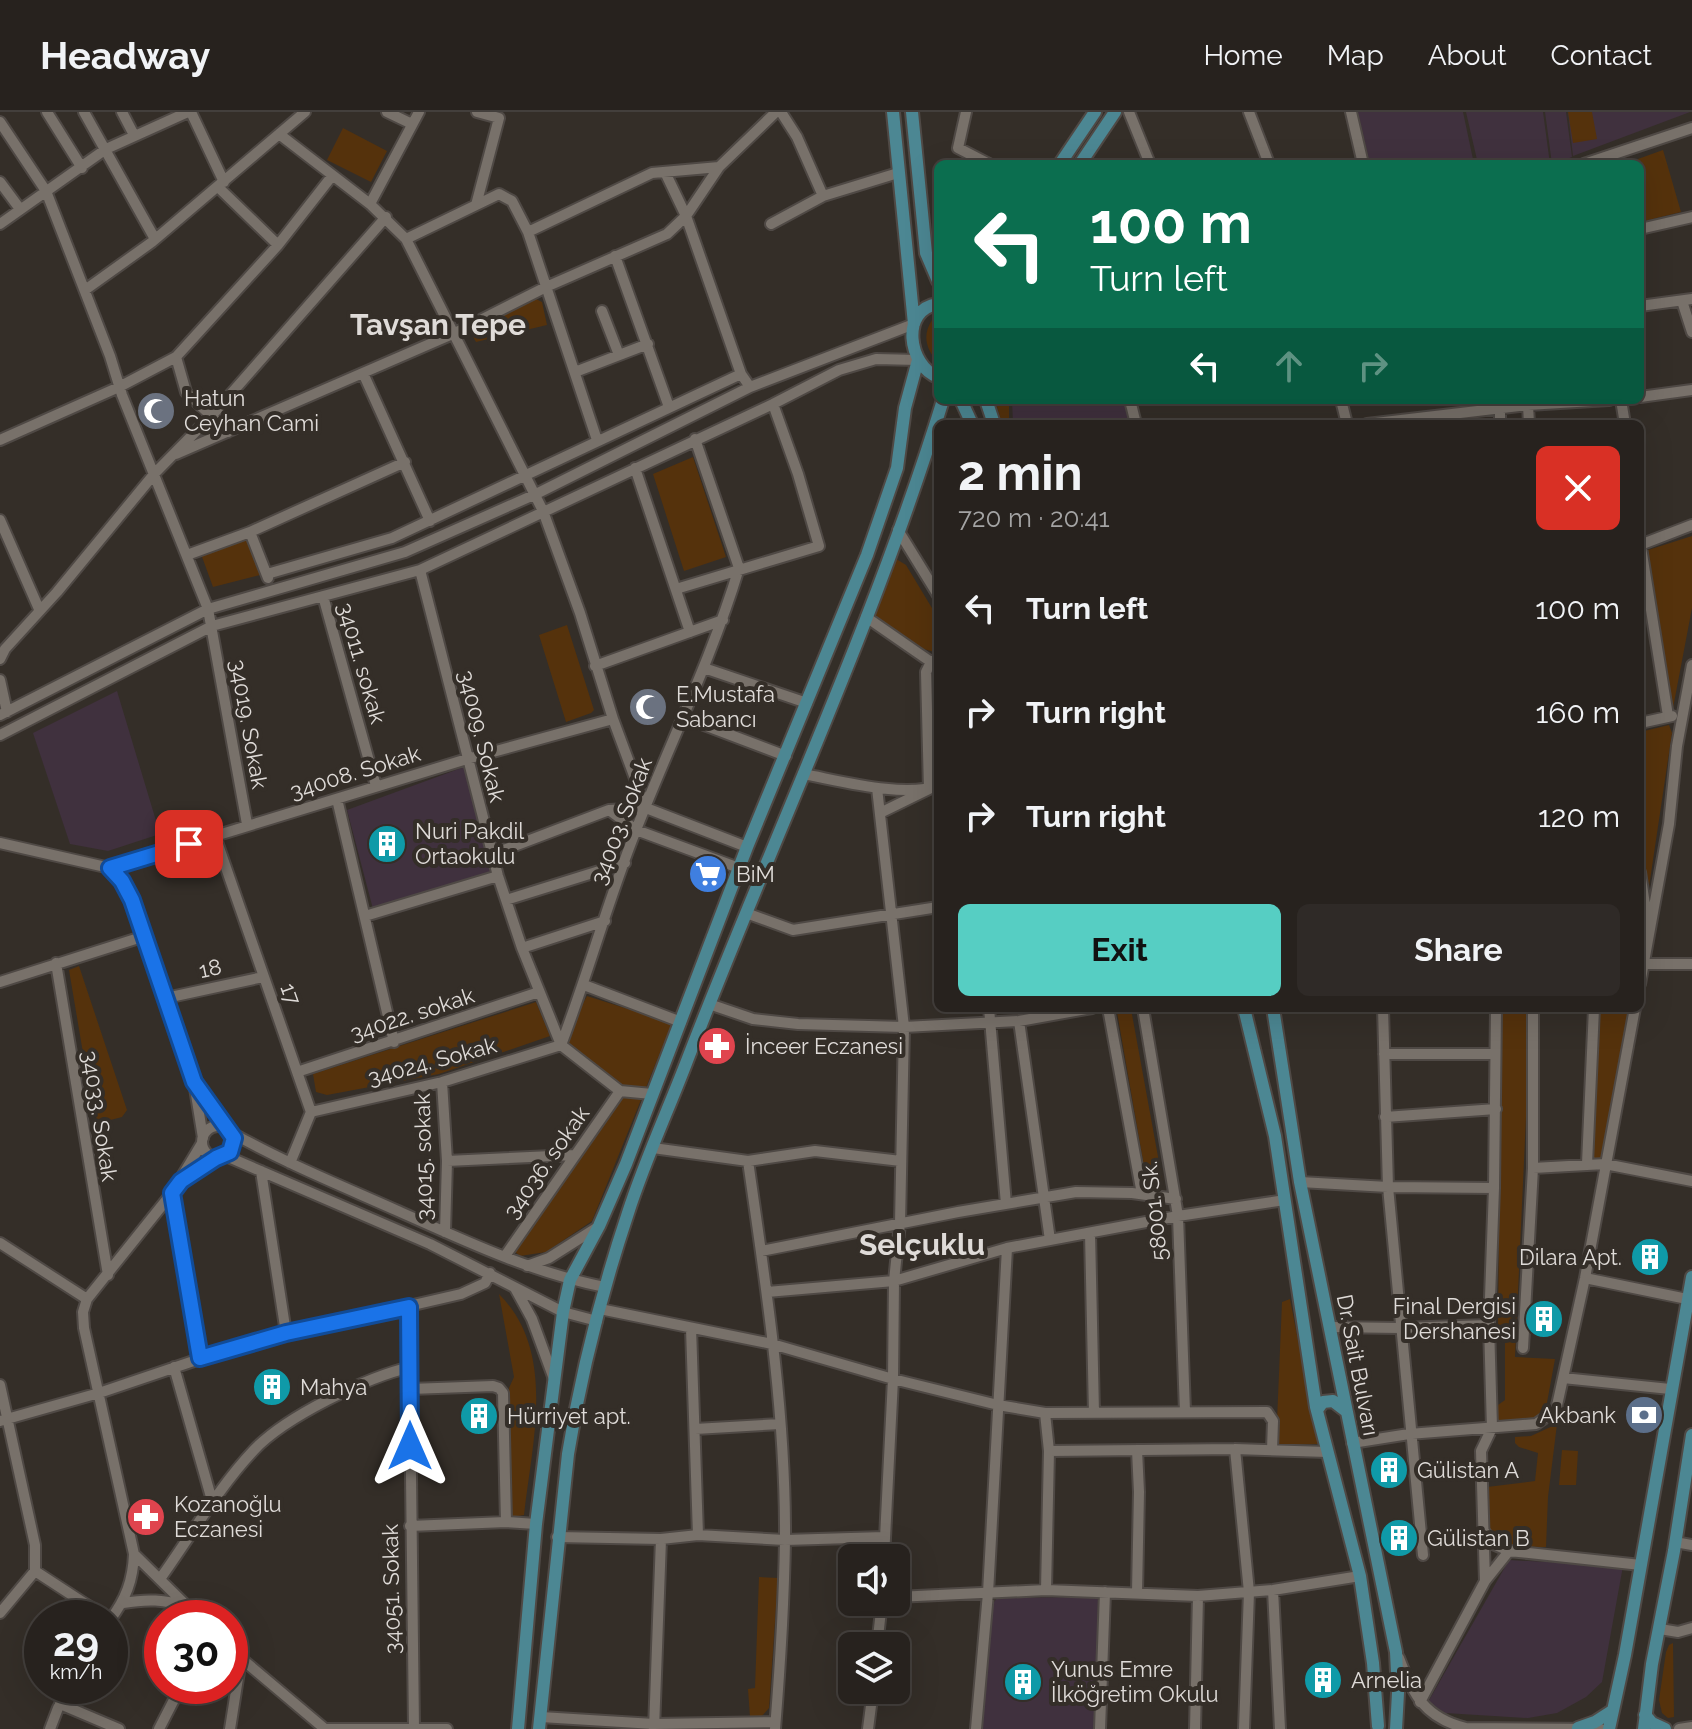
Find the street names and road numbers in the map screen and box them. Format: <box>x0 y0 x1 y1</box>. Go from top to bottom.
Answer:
street label: 34011. sokak <box>332 599 392 727</box>
street label: 34019. Sokak <box>225 657 273 791</box>
street label: 34009. Sokak <box>453 667 511 805</box>
street label: 34008. Sokak <box>287 740 424 804</box>
street label: 34003. Sokak <box>585 754 657 888</box>
street label: 18 <box>196 953 224 983</box>
street label: 17 <box>275 980 307 1009</box>
street label: 34022. sokak <box>347 982 478 1046</box>
street label: 34024. Sokak <box>365 1031 500 1091</box>
street label: 34033. Sokak <box>77 1049 123 1184</box>
street label: 34015. sokak <box>409 1093 437 1221</box>
street label: 34036. sokak <box>498 1101 594 1223</box>
street label: 58001. Sk. <box>1136 1160 1172 1262</box>
street label: Dr. Sait Bulvarı <box>1332 1292 1384 1438</box>
street label: 34051. Sokak <box>377 1523 405 1654</box>

